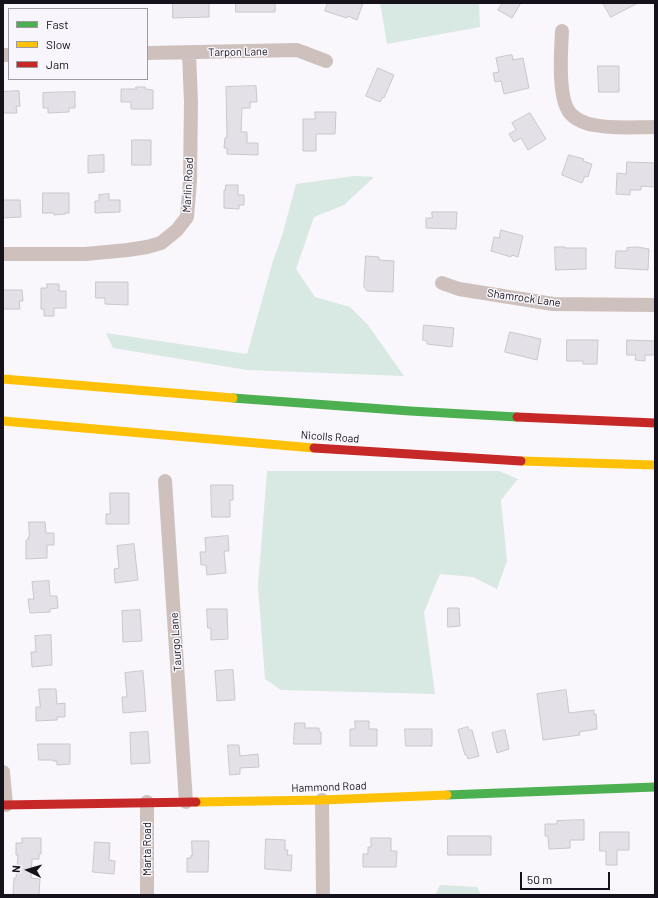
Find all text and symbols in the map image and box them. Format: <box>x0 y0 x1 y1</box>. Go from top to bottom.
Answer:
legend <box>8 8 148 80</box>
text: Fast <box>46 17 69 31</box>
text: Slow <box>46 37 71 51</box>
street label: Tarpon Lane <box>208 45 268 59</box>
text: Jam <box>46 57 69 71</box>
street label: Marlin Road <box>180 157 196 213</box>
street label: Shamrock Lane <box>486 286 562 310</box>
street label: Nicolls Road <box>300 428 360 446</box>
street label: Taurgo Lane <box>167 612 185 672</box>
street label: Hammond Road <box>291 779 367 795</box>
street label: Marta Road <box>140 822 154 876</box>
north arrow <box>8 850 48 890</box>
scale bar <box>522 864 612 890</box>
text: N <box>9 865 22 873</box>
text: 50 m <box>527 872 552 886</box>

